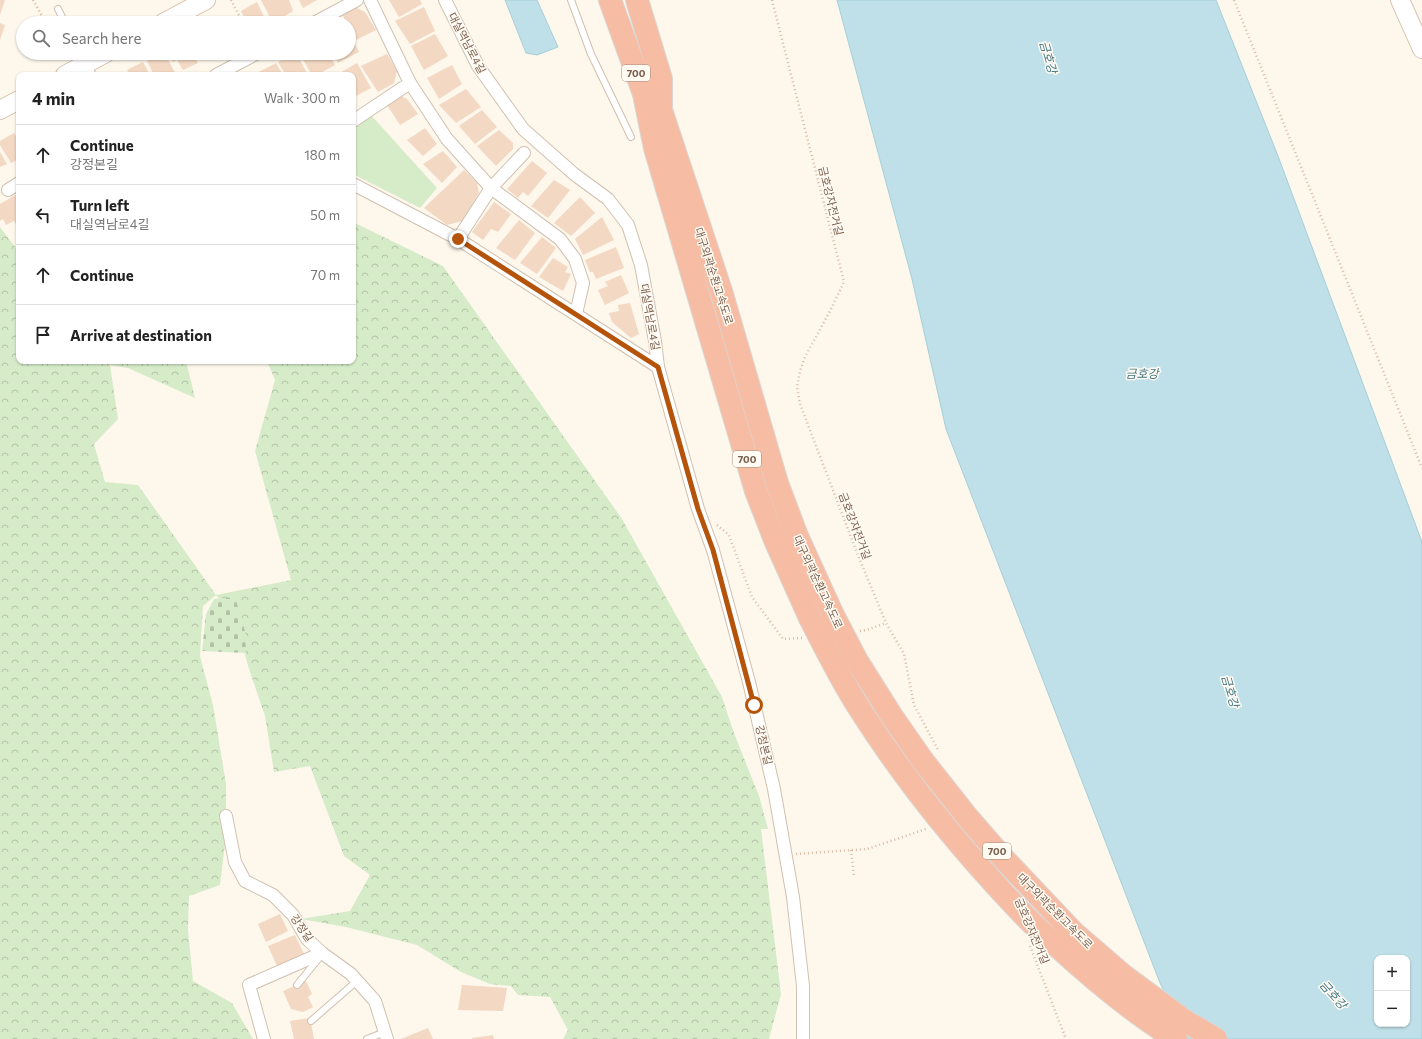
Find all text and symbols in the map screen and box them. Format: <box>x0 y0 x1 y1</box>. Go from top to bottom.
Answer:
street label: 대실역남로4길 <box>446 10 489 76</box>
search box <box>16 16 356 60</box>
icon: search <box>30 27 52 49</box>
text: Search here <box>62 29 141 47</box>
water label: 금호강 <box>1038 39 1061 76</box>
road number: 700 <box>622 65 650 81</box>
text: 4 min <box>32 88 75 109</box>
text: Walk · 300 m <box>264 90 340 106</box>
text: Continue <box>70 136 134 154</box>
icon: ahead <box>32 144 54 166</box>
text: 180 m <box>304 147 340 163</box>
text: 강정본길 <box>70 156 118 172</box>
street label: 금호강자전거길 <box>817 165 846 237</box>
text: Turn left <box>70 196 129 214</box>
icon: left <box>32 204 54 226</box>
text: 50 m <box>310 207 340 223</box>
text: 대실역남로4길 <box>70 216 150 232</box>
street label: 대구외곽순환고속도로 <box>693 226 736 326</box>
route end <box>449 230 467 248</box>
icon: ahead <box>32 264 54 286</box>
text: Continue <box>70 266 134 284</box>
text: 70 m <box>311 267 340 283</box>
street label: 대실역남로4길 <box>638 283 663 351</box>
icon: arrive <box>32 324 54 346</box>
text: Arrive at destination <box>70 326 212 344</box>
water label: 금호강 <box>1125 366 1161 380</box>
road number: 700 <box>733 451 761 467</box>
street label: 금호강자전거길 <box>837 490 874 561</box>
street label: 대구외곽순환고속도로 <box>791 533 846 630</box>
water label: 금호강 <box>1220 673 1243 710</box>
route start <box>745 696 763 714</box>
street label: 강정본길 <box>754 724 775 766</box>
road number: 700 <box>983 843 1011 859</box>
street label: 대구외곽순환고속도로 <box>1015 870 1096 951</box>
street label: 금호강자전거길 <box>1013 896 1052 966</box>
street label: 강정길 <box>288 912 316 944</box>
map controls <box>1374 955 1410 1027</box>
button: + <box>1374 955 1410 991</box>
water label: 금호강 <box>1317 977 1351 1013</box>
button: − <box>1374 991 1410 1027</box>

